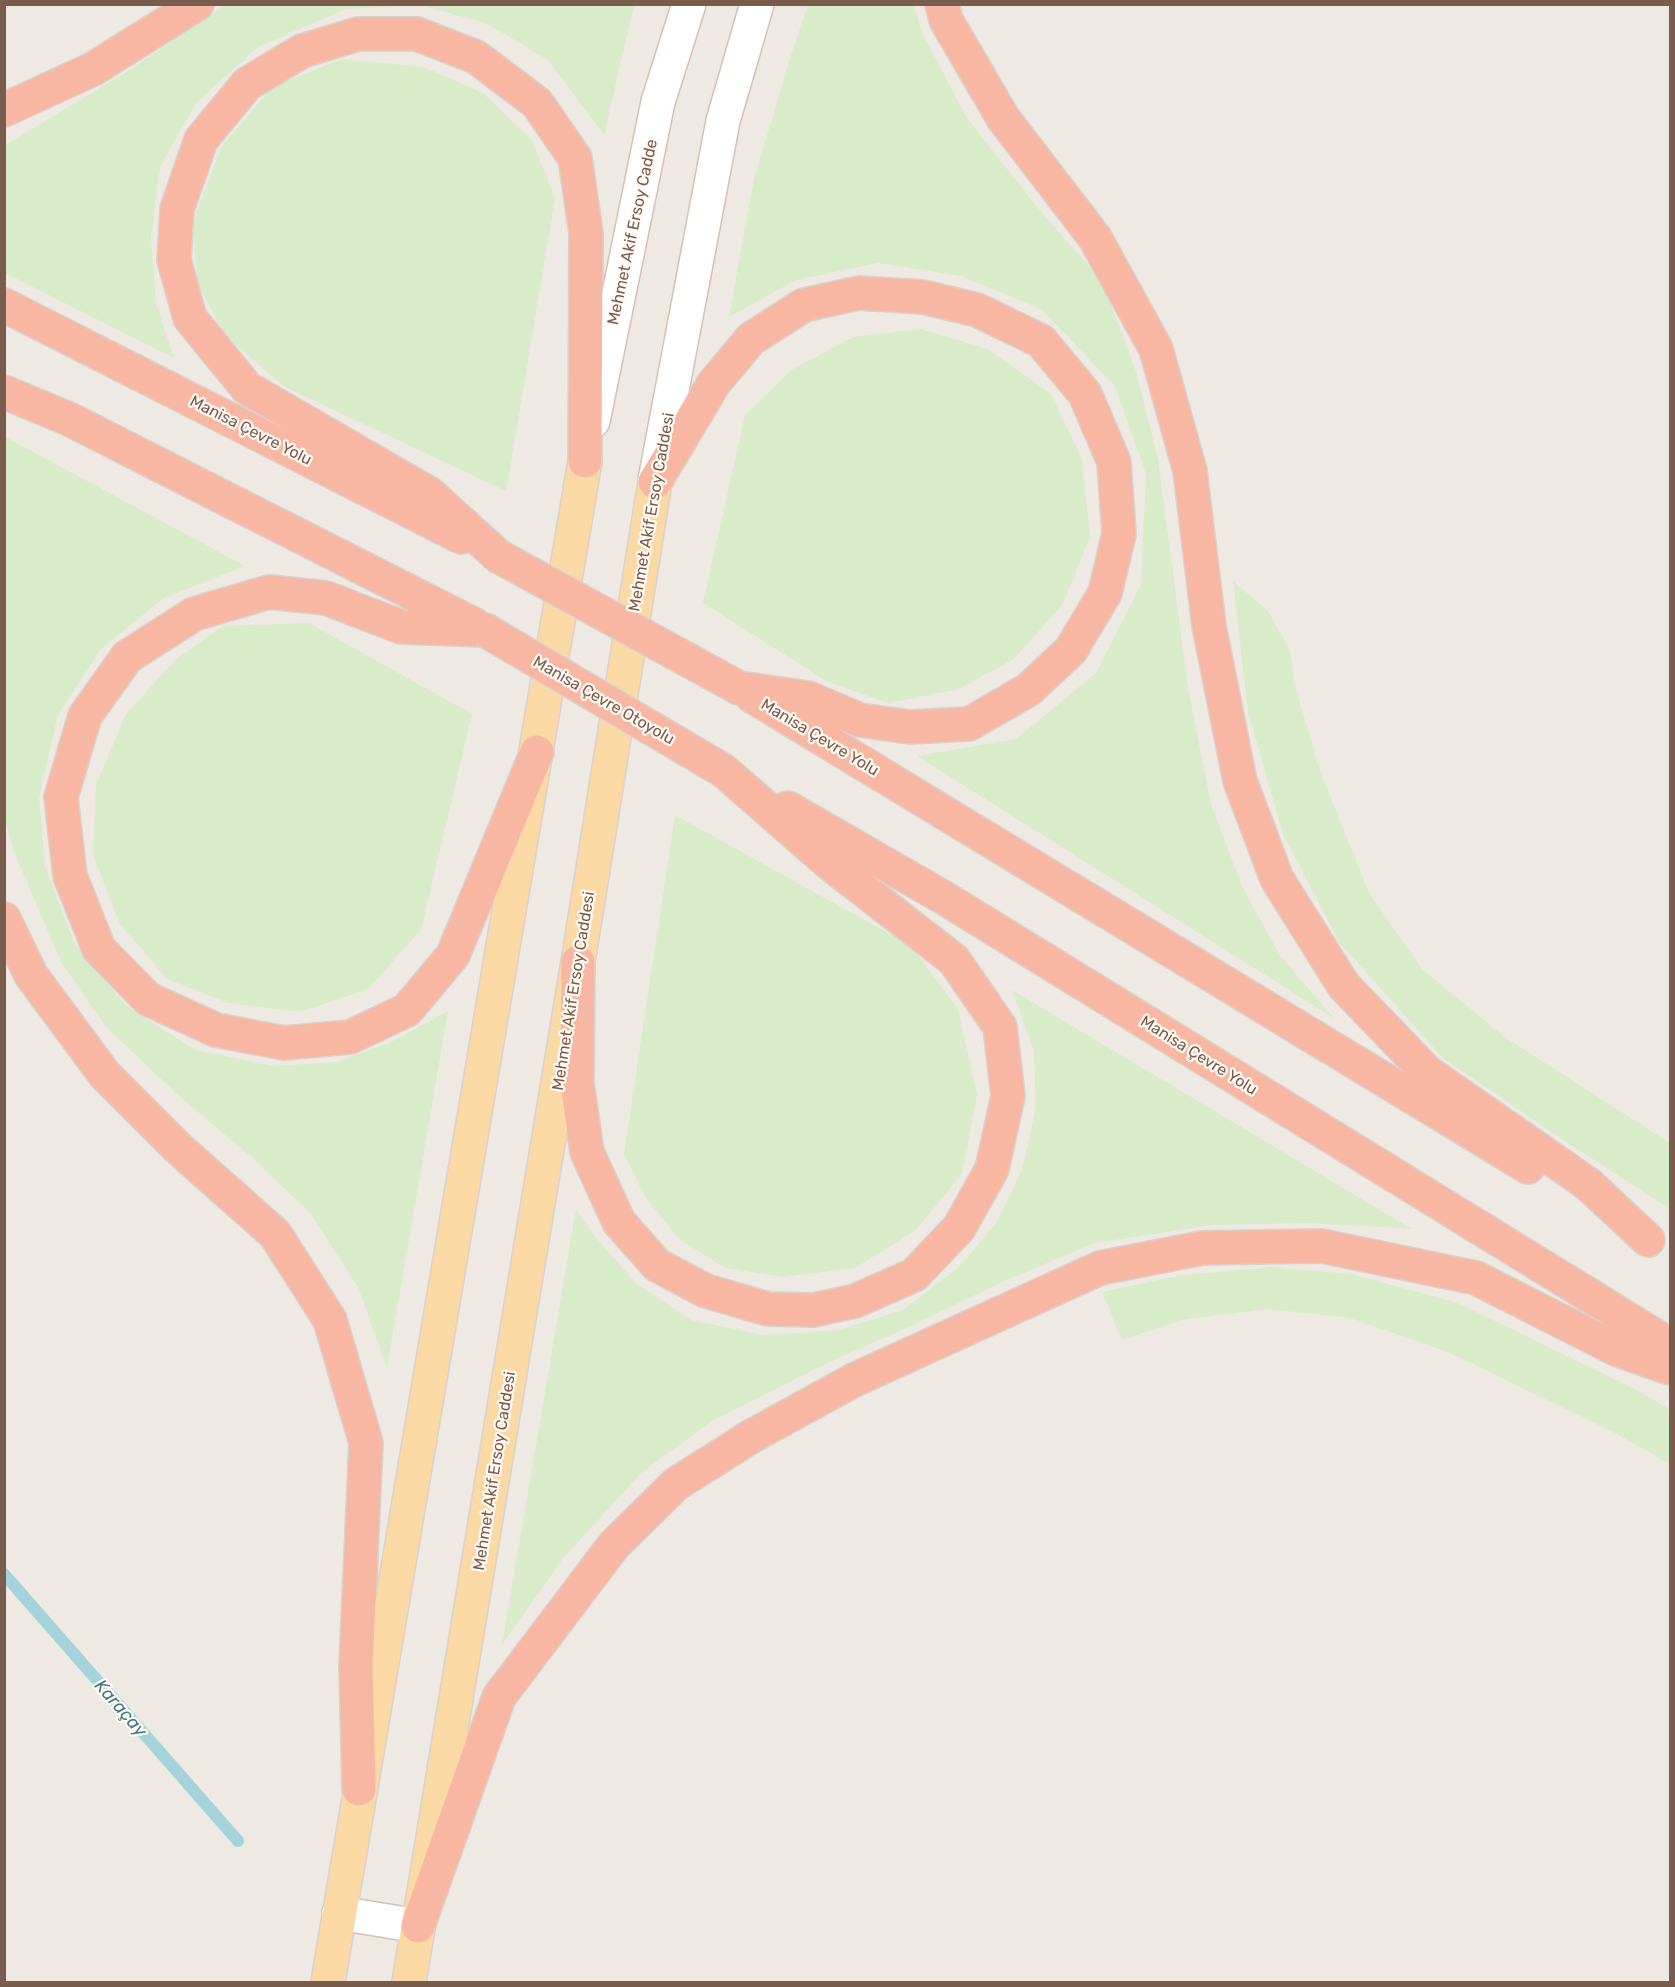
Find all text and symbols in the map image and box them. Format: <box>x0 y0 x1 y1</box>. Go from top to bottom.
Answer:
street label: Mehmet Akif Ersoy Cadde <box>603 137 661 327</box>
street label: Manisa Çevre Yolu <box>187 391 315 469</box>
street label: Mehmet Akif Ersoy Caddesi <box>624 411 678 613</box>
street label: Manisa Çevre Otoyolu <box>530 652 678 748</box>
street label: Manisa Çevre Yolu <box>758 694 882 780</box>
street label: Mehmet Akif Ersoy Caddesi <box>548 890 598 1092</box>
street label: Manisa Çevre Yolu <box>1137 1011 1261 1099</box>
street label: Mehmet Akif Ersoy Caddesi <box>469 1370 519 1572</box>
water label: Karaçay <box>90 1675 153 1742</box>

